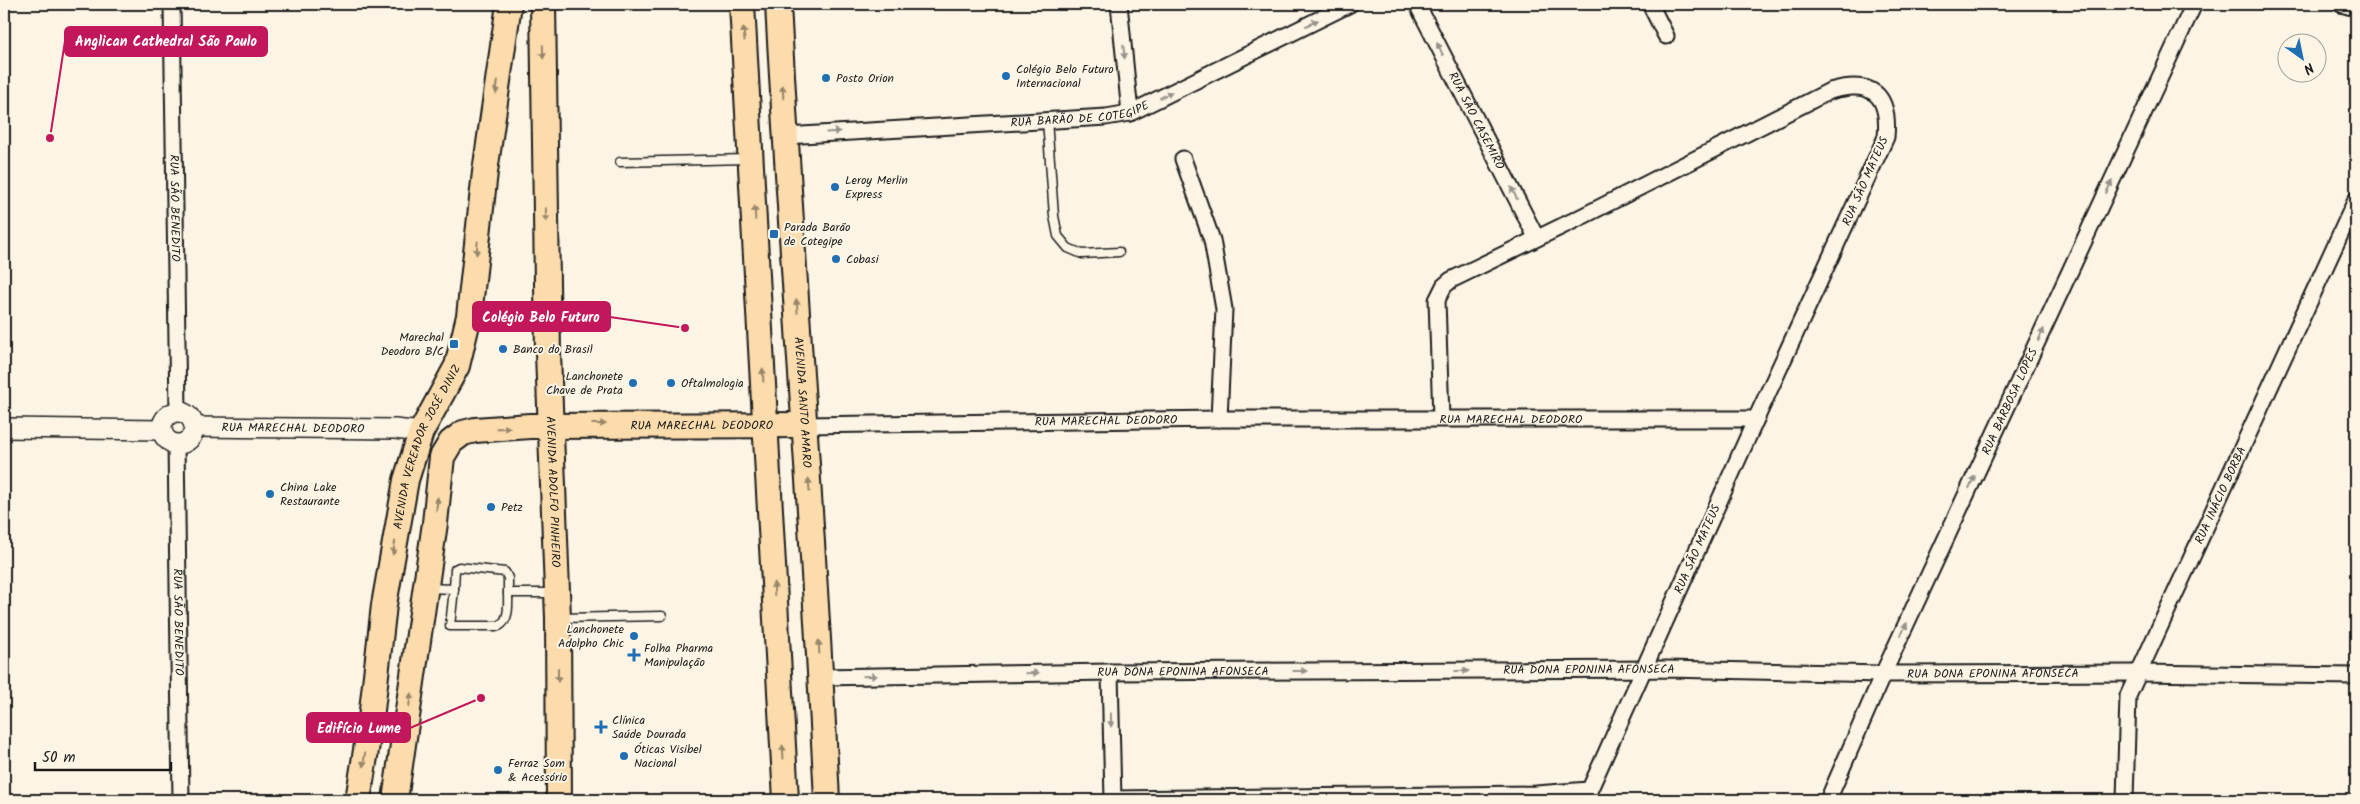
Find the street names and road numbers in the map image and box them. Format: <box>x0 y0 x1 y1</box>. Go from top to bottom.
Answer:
street label: RUA SÃO CASEMIRO <box>1443 69 1509 174</box>
street label: RUA BARÃO DE COTEGIPE <box>1010 96 1153 133</box>
street label: RUA SÃO MATEUS <box>1837 133 1894 229</box>
street label: RUA SÃO BENEDITO <box>164 154 185 262</box>
street label: AVENIDA SANTO AMARO <box>789 336 816 469</box>
street label: RUA BARBOSA LOPES <box>1977 345 2043 458</box>
street label: AVENIDA VEREADOR JOSÉ DINIZ <box>389 361 466 531</box>
street label: RUA MARECHAL DEODORO <box>1440 410 1583 429</box>
street label: RUA MARECHAL DEODORO <box>1035 411 1178 432</box>
street label: AVENIDA ADOLFO PINHEIRO <box>540 416 565 569</box>
street label: RUA MARECHAL DEODORO <box>630 416 774 436</box>
street label: RUA MARECHAL DEODORO <box>222 418 365 439</box>
street label: RUA INÁCIO BORBA <box>2190 444 2251 547</box>
street label: RUA SÃO MATEUS <box>1669 501 1726 597</box>
street label: RUA SÃO BENEDITO <box>168 568 188 676</box>
street label: RUA DONA EPONINA AFONSECA <box>1503 660 1675 680</box>
street label: RUA DONA EPONINA AFONSECA <box>1097 662 1269 682</box>
street label: RUA DONA EPONINA AFONSECA <box>1907 664 2079 684</box>

